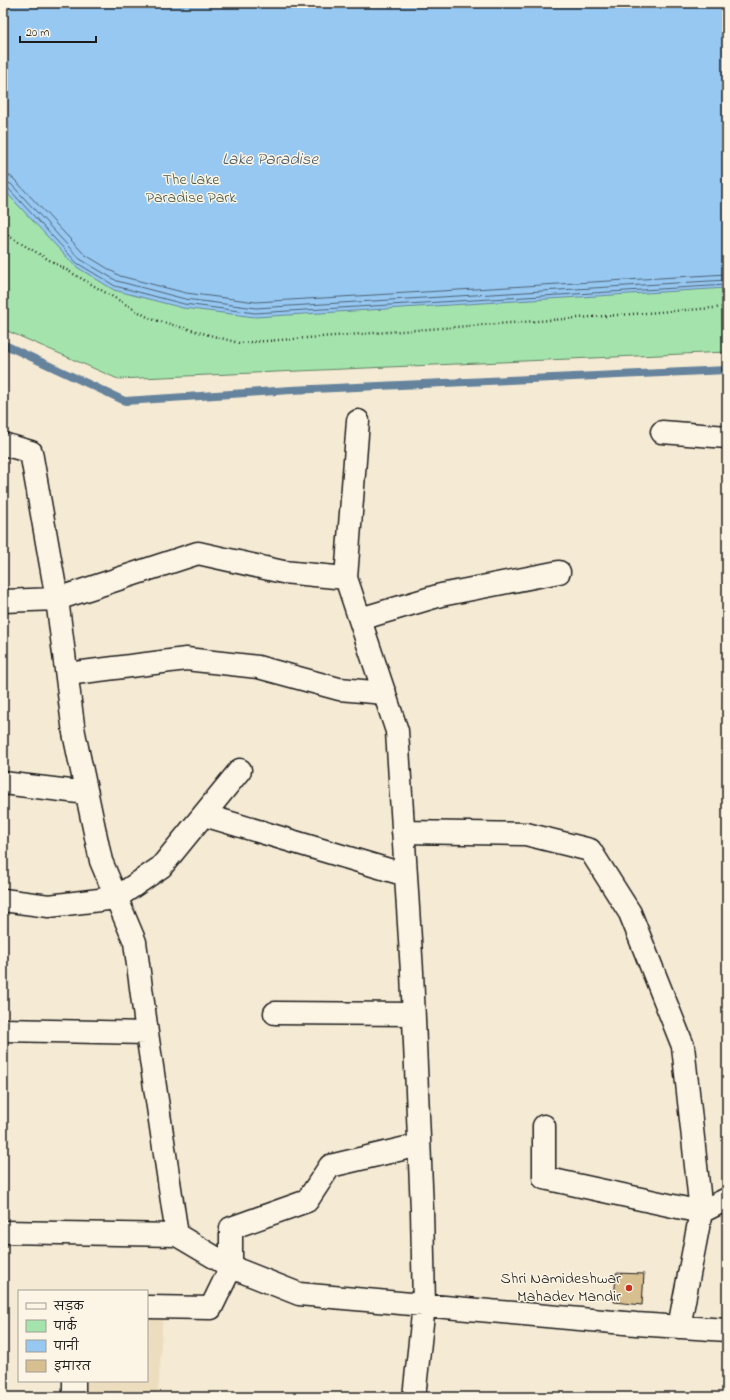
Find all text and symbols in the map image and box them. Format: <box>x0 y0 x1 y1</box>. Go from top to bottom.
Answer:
scale bar <box>20 18 96 44</box>
text: 20 m <box>26 24 49 42</box>
water label: Lake Paradise <box>222 147 319 172</box>
park label: The Lake Paradise Park <box>146 168 237 210</box>
place label: Shri Namideshwar Mahadev Mandir <box>501 1267 621 1309</box>
marker: Shri Namideshwar Mahadev Mandir <box>624 1283 634 1293</box>
legend <box>18 1290 148 1382</box>
text: सड़क <box>53 1298 85 1316</box>
text: पार्क <box>53 1316 78 1336</box>
text: पानी <box>53 1337 79 1356</box>
text: इमारत <box>54 1358 92 1376</box>

